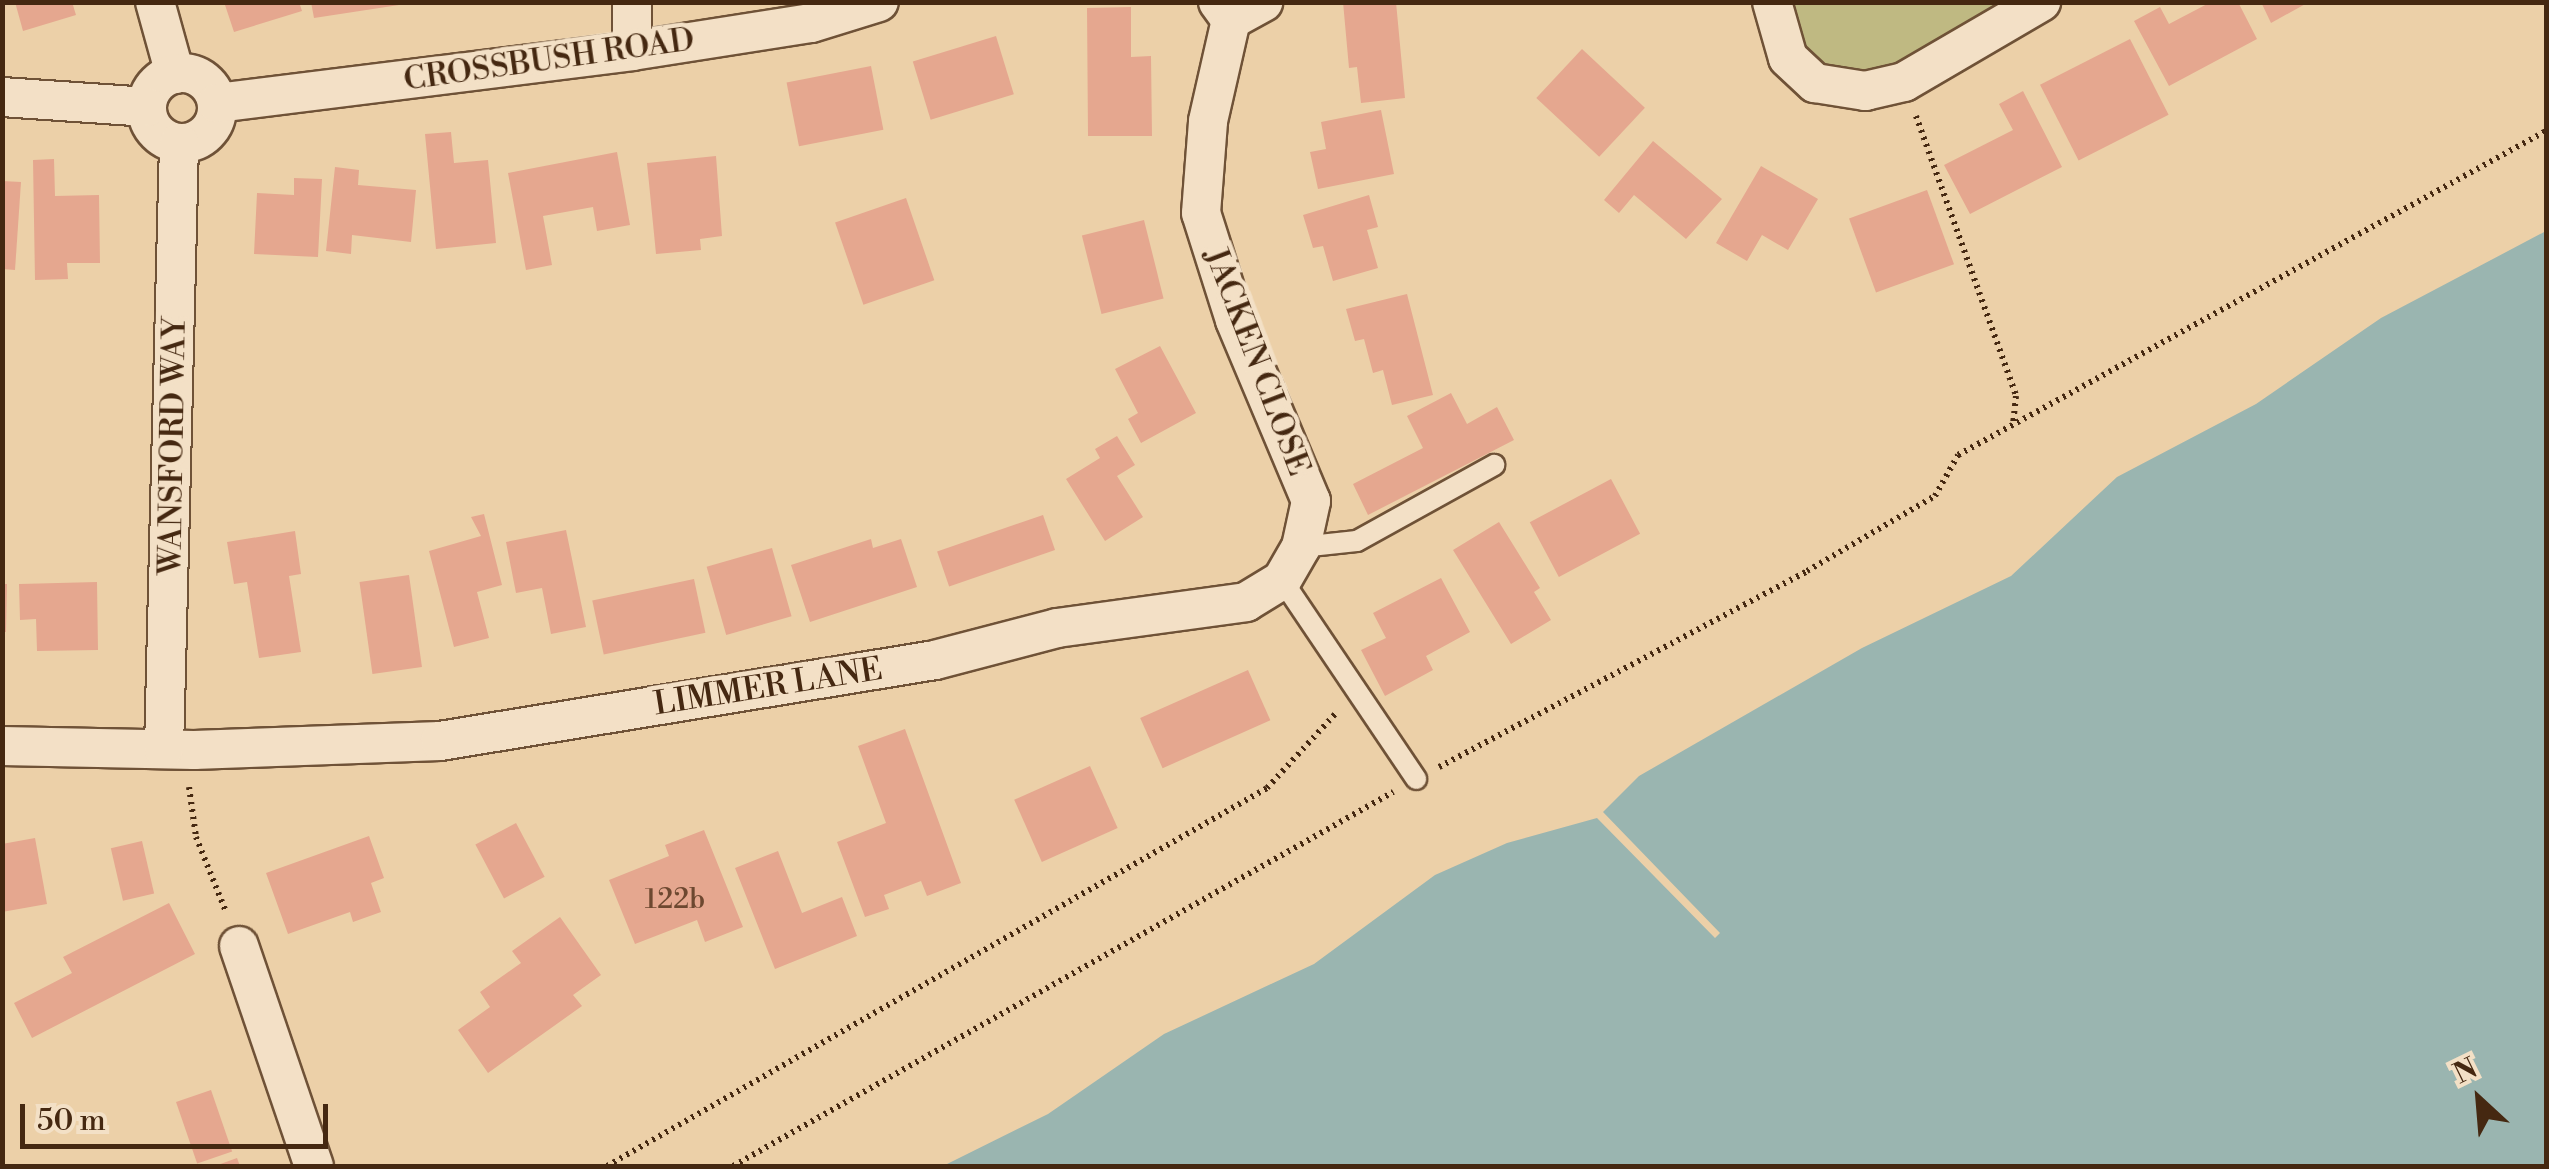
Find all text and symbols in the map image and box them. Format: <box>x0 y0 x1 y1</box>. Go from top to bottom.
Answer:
street label: CROSSBUSH ROAD <box>401 21 697 99</box>
street label: JACKEN CLOSE <box>1196 243 1318 481</box>
street label: WANSFORD WAY <box>152 317 194 575</box>
street label: LIMMER LANE <box>651 650 885 724</box>
house number: 122b <box>645 883 705 917</box>
north arrow <box>2429 1049 2529 1149</box>
text: N <box>2448 1051 2483 1092</box>
scale bar <box>25 1084 332 1146</box>
text: 50 m <box>37 1102 106 1140</box>

